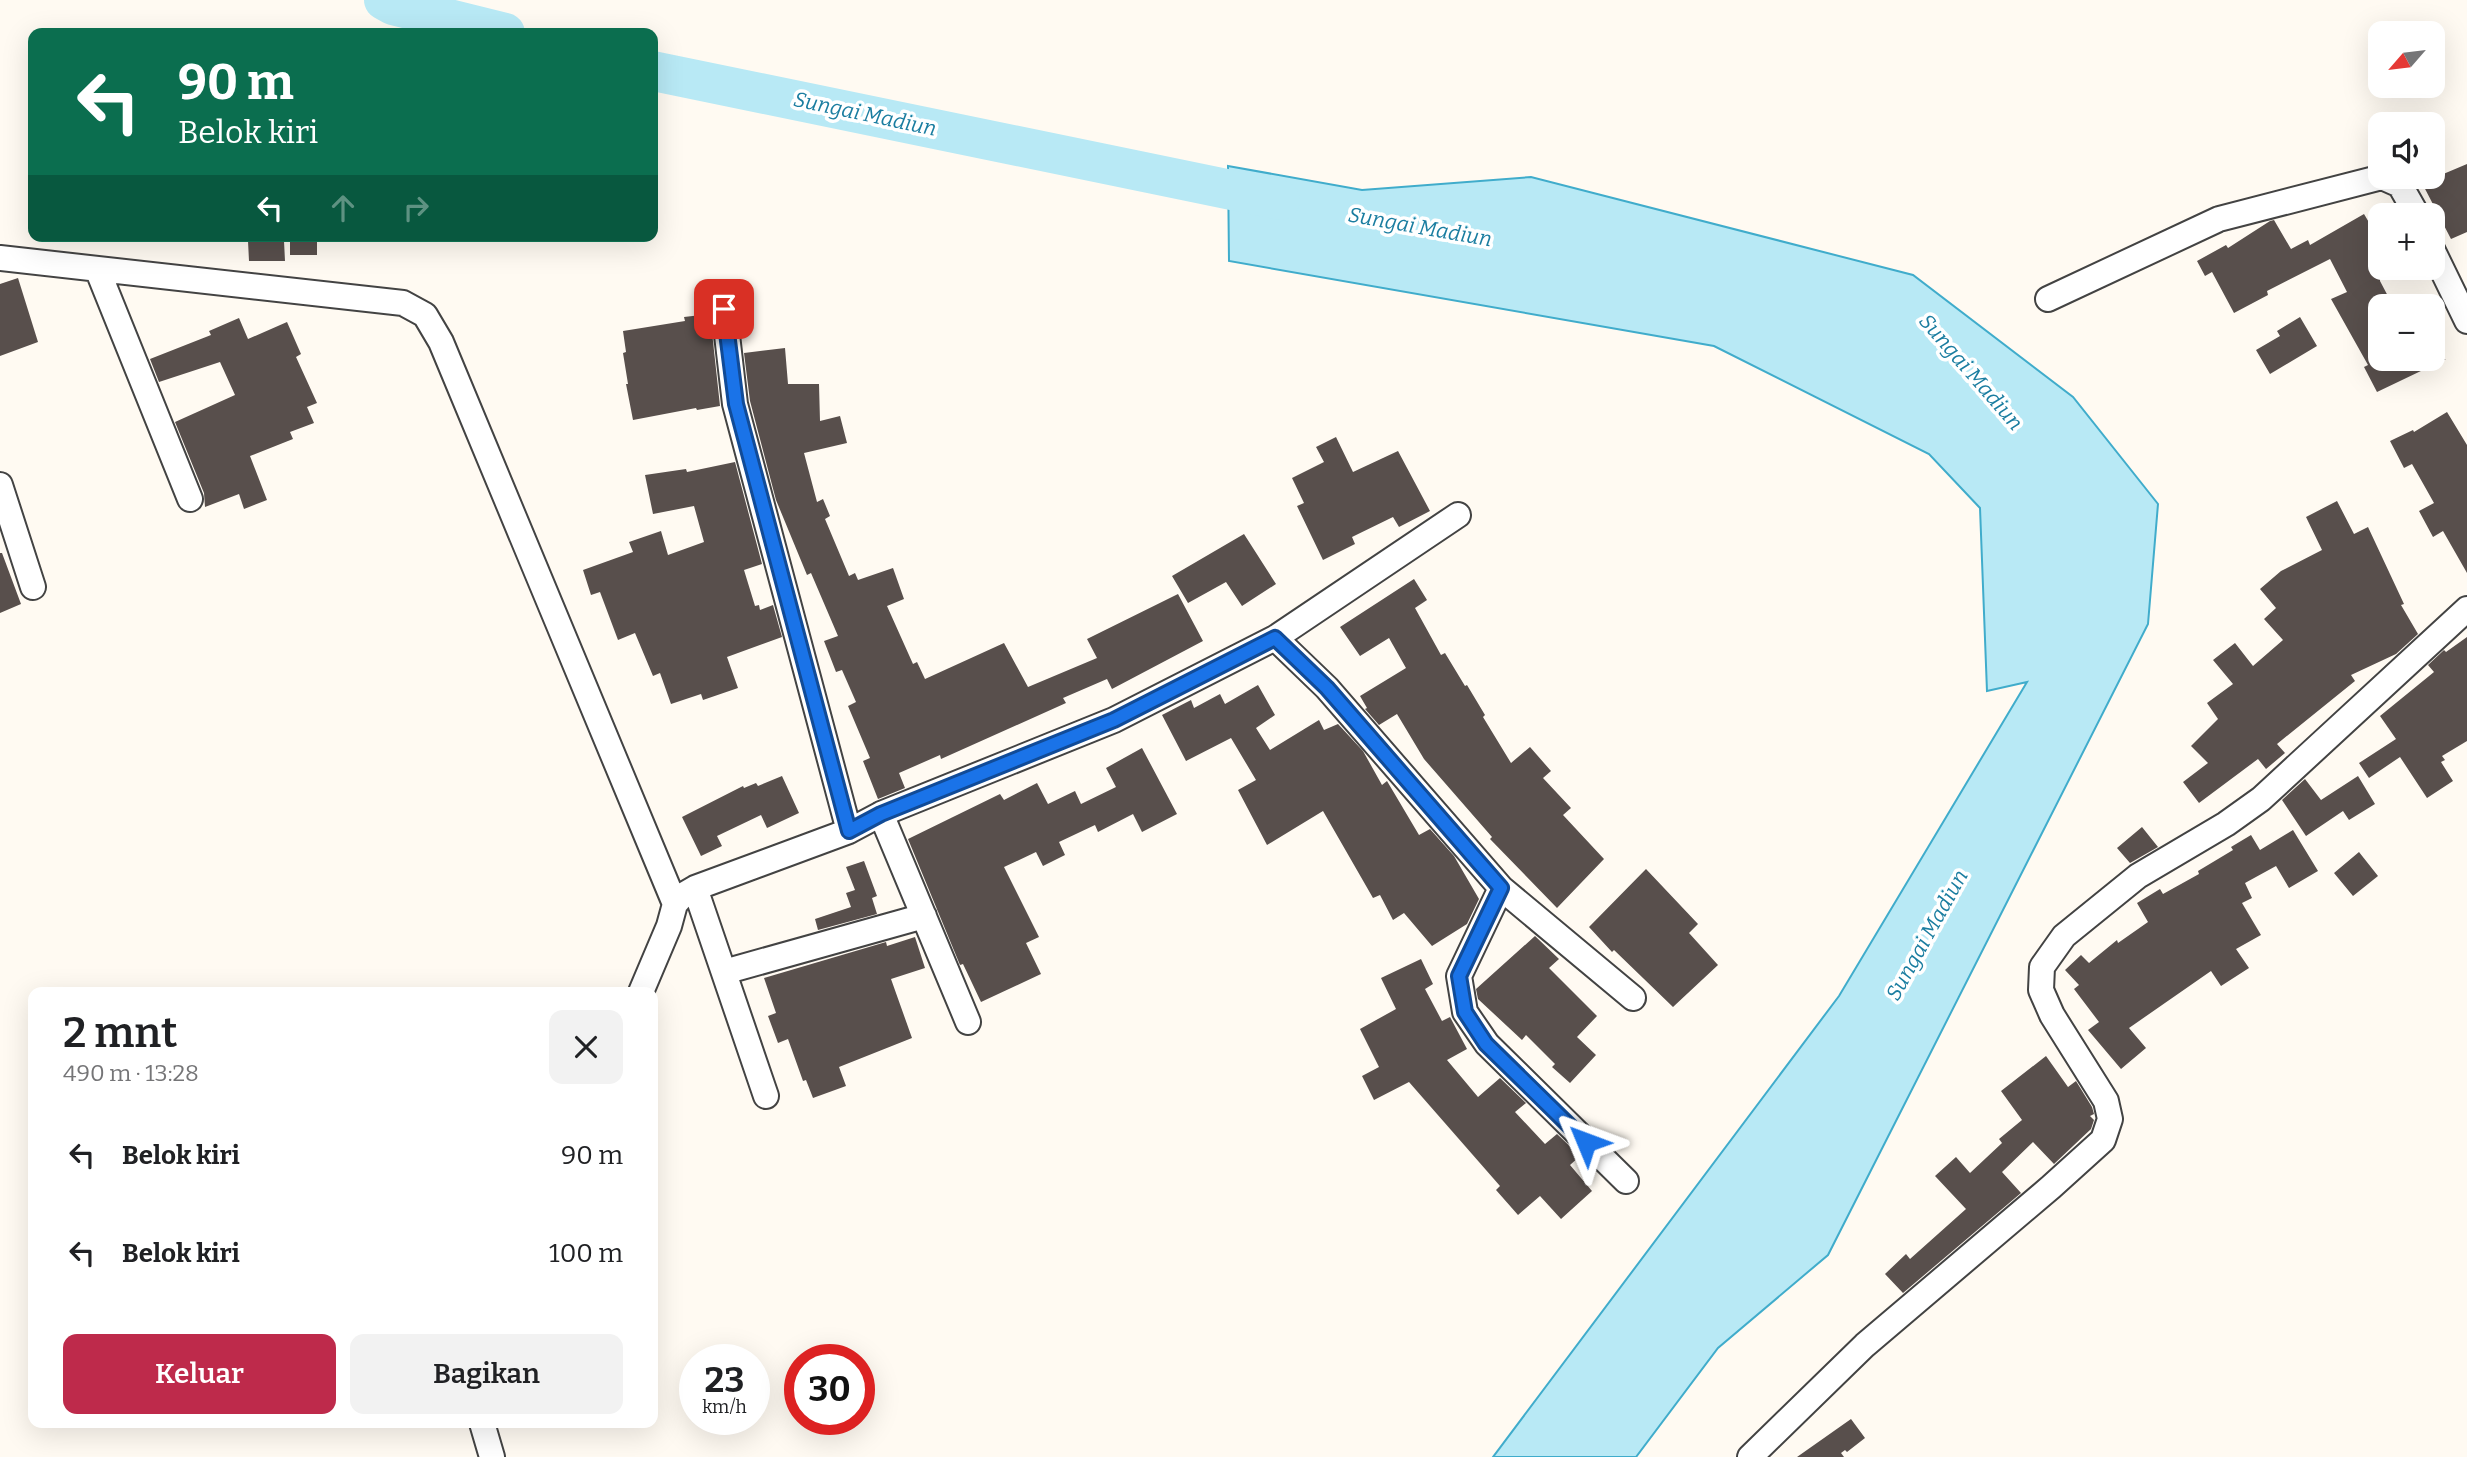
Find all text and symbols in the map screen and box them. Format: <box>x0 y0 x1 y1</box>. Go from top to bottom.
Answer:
north arrow <box>2368 21 2445 98</box>
map controls <box>2368 21 2445 371</box>
text: 90 m <box>178 53 294 112</box>
icon: left <box>63 56 154 147</box>
water label: Sungai Madiun <box>791 86 939 142</box>
button: sound <box>2368 112 2445 189</box>
text: Belok kiri <box>178 113 318 151</box>
icon: left <box>251 189 289 227</box>
icon: ahead <box>324 189 362 227</box>
icon: right <box>397 189 435 227</box>
water label: Sungai Madiun <box>1346 202 1494 252</box>
button: + <box>2368 203 2445 280</box>
pin <box>694 279 754 339</box>
icon: arrive <box>705 290 743 328</box>
button: − <box>2368 294 2445 371</box>
water label: Sungai Madiun <box>1913 309 2029 435</box>
water label: Sungai Madiun <box>1880 865 1974 1005</box>
text: 2 mnt <box>63 1008 177 1058</box>
button: close <box>549 1010 623 1084</box>
text: 490 m · 13:28 <box>63 1059 199 1087</box>
position arrow <box>1549 1105 1623 1179</box>
icon: left <box>63 1136 101 1174</box>
text: Belok kiri <box>122 1140 240 1171</box>
text: 90 m <box>561 1140 623 1171</box>
icon: left <box>63 1234 101 1272</box>
text: Belok kiri <box>122 1238 240 1269</box>
text: 100 m <box>549 1238 623 1269</box>
button: Keluar <box>63 1334 336 1414</box>
button: Bagikan <box>350 1334 623 1414</box>
speed limit sign: 30 <box>784 1344 875 1435</box>
text: 23 <box>705 1359 744 1401</box>
text: km/h <box>702 1396 747 1418</box>

